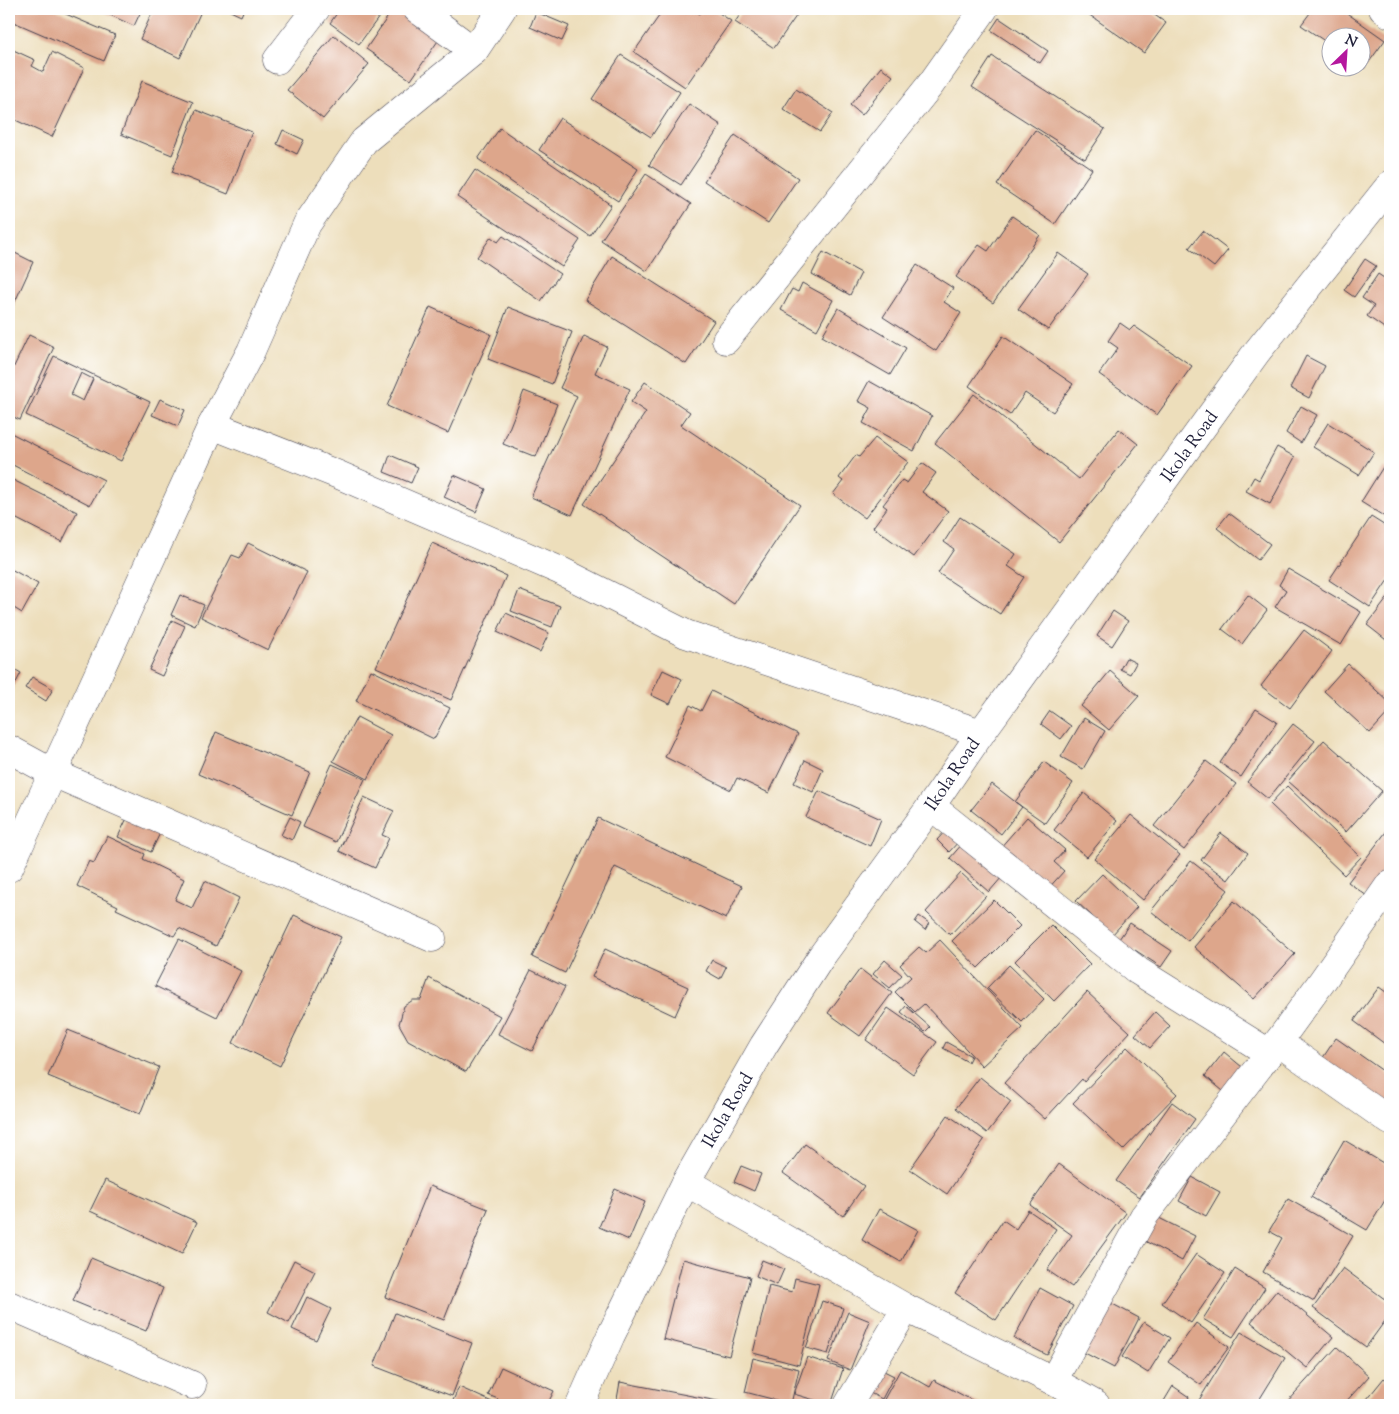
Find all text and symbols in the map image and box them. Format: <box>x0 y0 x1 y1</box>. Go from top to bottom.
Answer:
north arrow <box>1322 28 1372 78</box>
text: N <box>1341 31 1360 53</box>
street label: Ikola Road <box>1156 406 1226 488</box>
street label: Ikola Road <box>920 733 988 817</box>
street label: Ikola Road <box>697 1069 761 1153</box>

